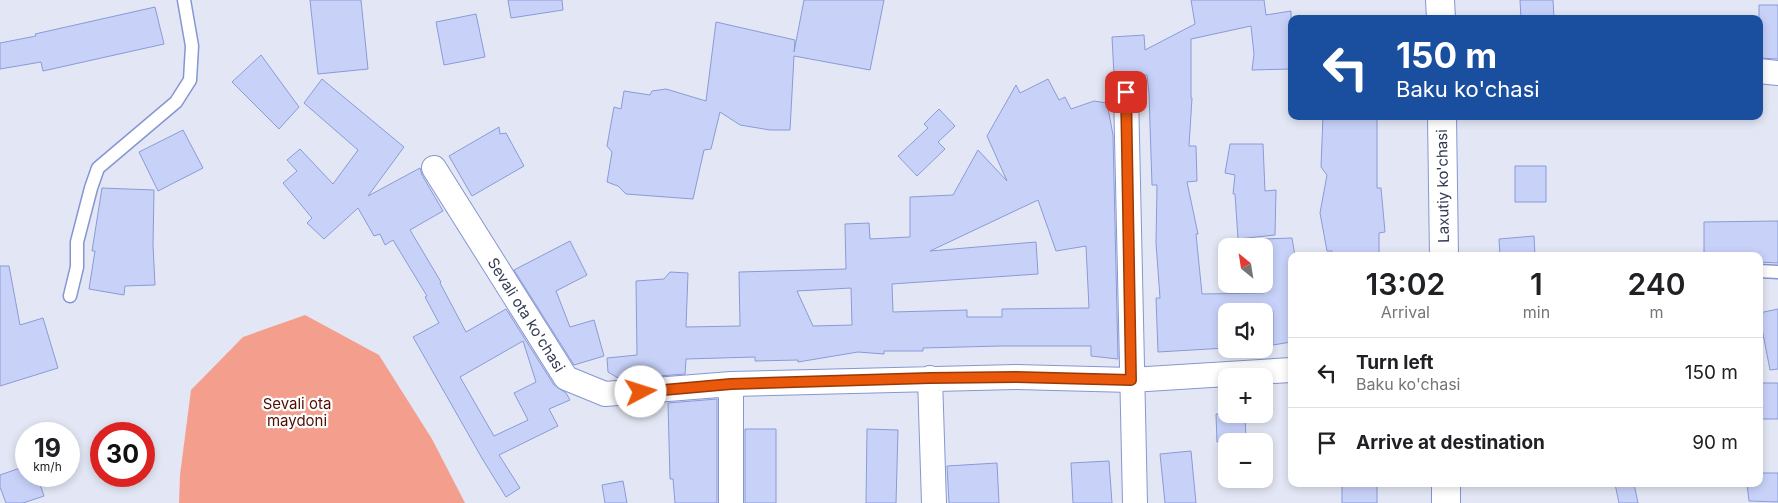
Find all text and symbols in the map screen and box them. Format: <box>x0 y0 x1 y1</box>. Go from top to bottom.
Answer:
text: 150 m <box>1396 34 1497 76</box>
icon: left <box>1313 35 1378 100</box>
pin <box>1105 71 1147 113</box>
text: Baku ko'chasi <box>1396 76 1540 102</box>
icon: arrive <box>1112 78 1140 106</box>
street label: Laxutiy ko'chasi <box>1432 129 1453 243</box>
north arrow <box>1218 238 1272 292</box>
map controls <box>1218 238 1273 488</box>
street label: Sevali ota ko'chasi <box>484 254 569 375</box>
text: 13:02 <box>1365 266 1445 302</box>
text: 1 <box>1530 266 1543 302</box>
text: 240 <box>1628 266 1686 302</box>
text: Arrival <box>1381 302 1430 322</box>
text: min <box>1523 302 1550 322</box>
text: m <box>1650 302 1664 322</box>
button: sound <box>1218 303 1273 358</box>
text: Turn left <box>1356 351 1434 374</box>
icon: left <box>1313 359 1341 387</box>
text: 150 m <box>1685 361 1738 384</box>
position arrow <box>614 365 666 417</box>
button: + <box>1218 368 1273 423</box>
text: Baku ko'chasi <box>1356 374 1460 394</box>
park label: Sevali ota maydoni <box>263 394 331 430</box>
speed limit sign: 30 <box>90 422 155 487</box>
icon: arrive <box>1313 429 1341 457</box>
text: Arrive at destination <box>1356 431 1545 454</box>
text: 90 m <box>1692 431 1738 454</box>
text: 19 <box>34 433 61 463</box>
button: − <box>1218 433 1273 488</box>
text: km/h <box>33 459 62 474</box>

